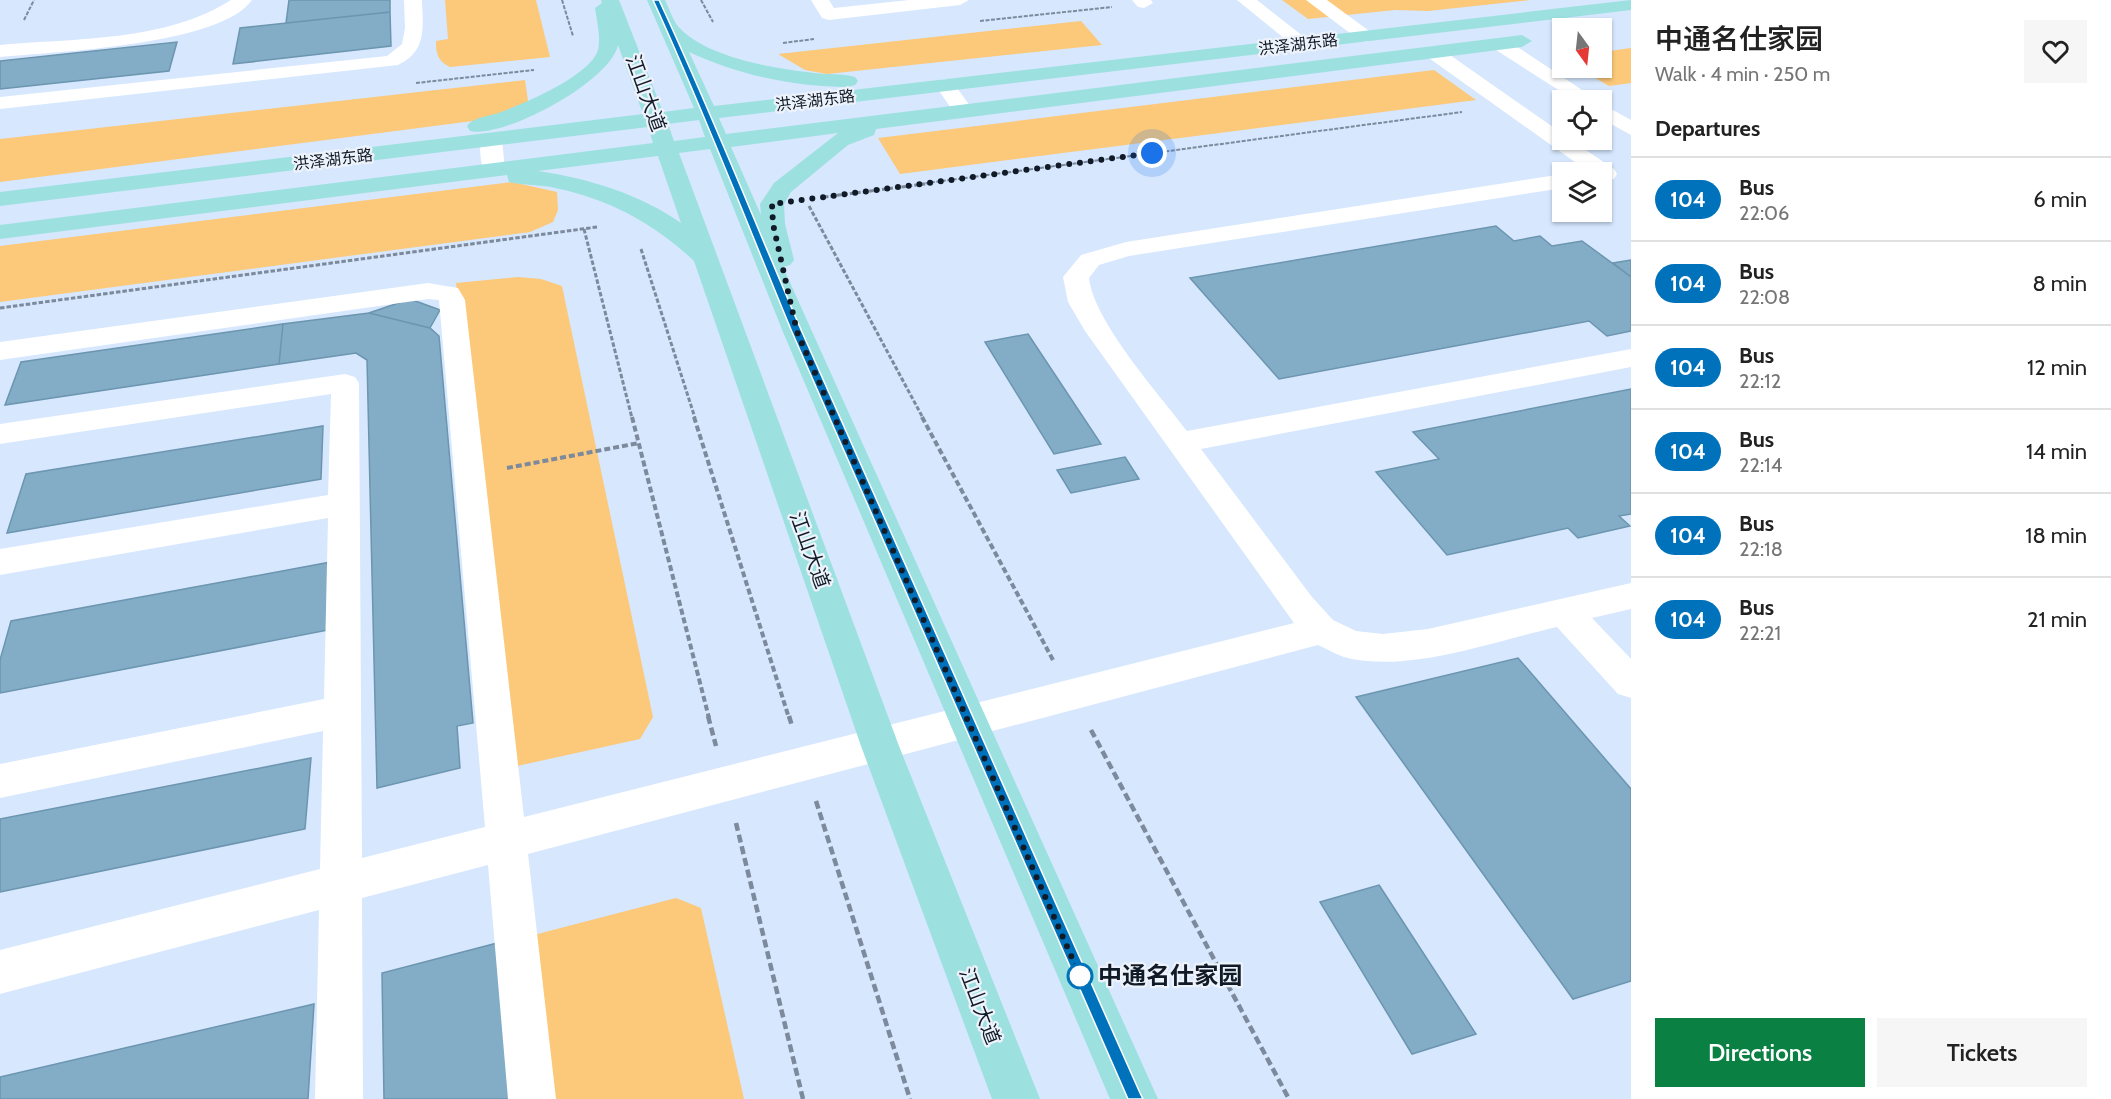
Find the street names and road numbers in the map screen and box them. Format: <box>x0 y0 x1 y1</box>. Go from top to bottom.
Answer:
street label: 洪泽湖东路 <box>1257 30 1339 59</box>
street label: 江山大道 <box>621 51 671 135</box>
street label: 洪泽湖东路 <box>774 86 856 115</box>
street label: 洪泽湖东路 <box>292 145 374 174</box>
street label: 江山大道 <box>785 508 835 592</box>
street label: 江山大道 <box>954 964 1006 1048</box>

